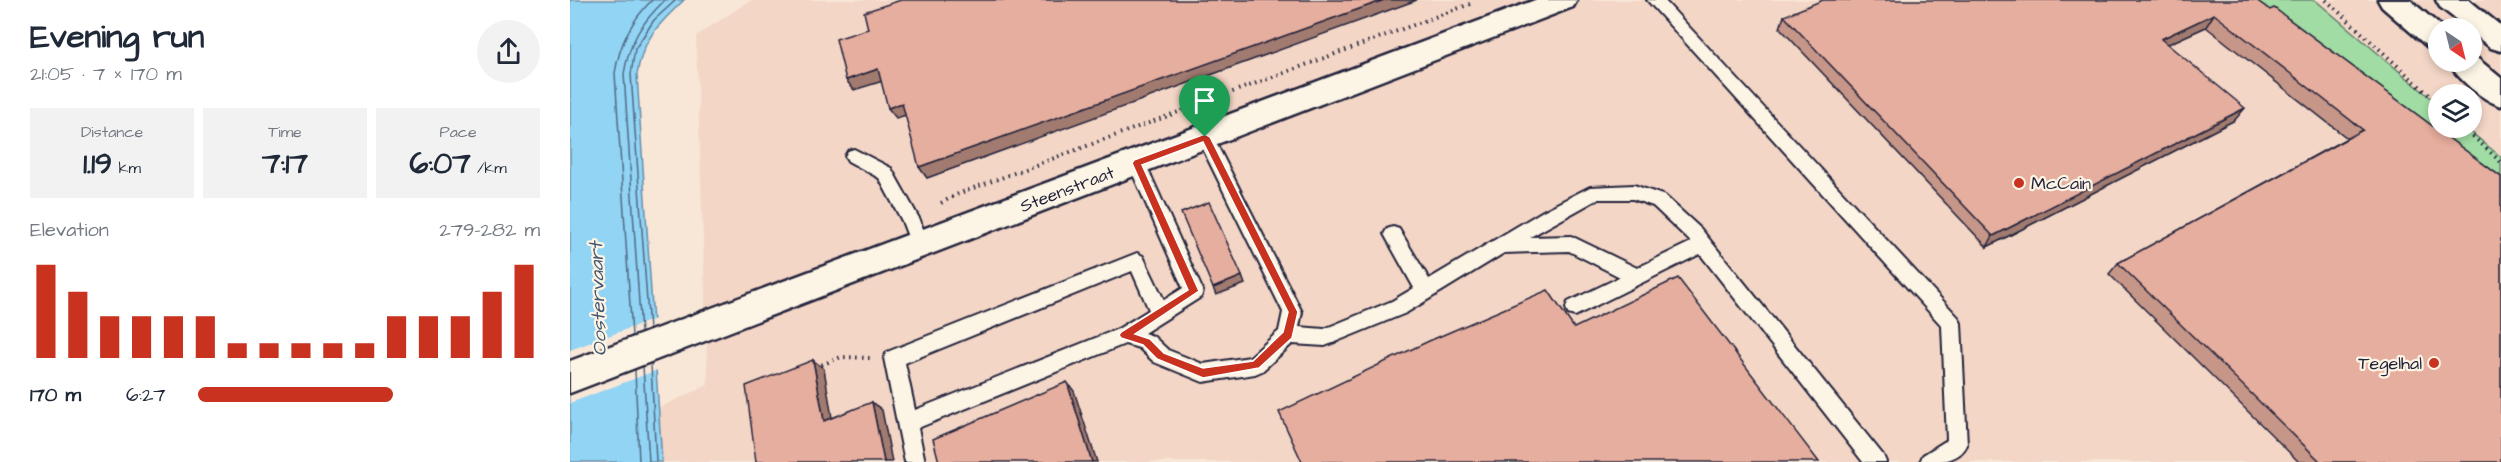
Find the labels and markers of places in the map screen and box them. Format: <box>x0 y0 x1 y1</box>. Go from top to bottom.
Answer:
pin <box>1179 75 1230 137</box>
place label: McCain <box>2031 171 2091 196</box>
marker: McCain <box>2012 176 2026 190</box>
place label: Tegelhal <box>2358 351 2422 377</box>
marker: Tegelhal <box>2427 356 2441 370</box>

